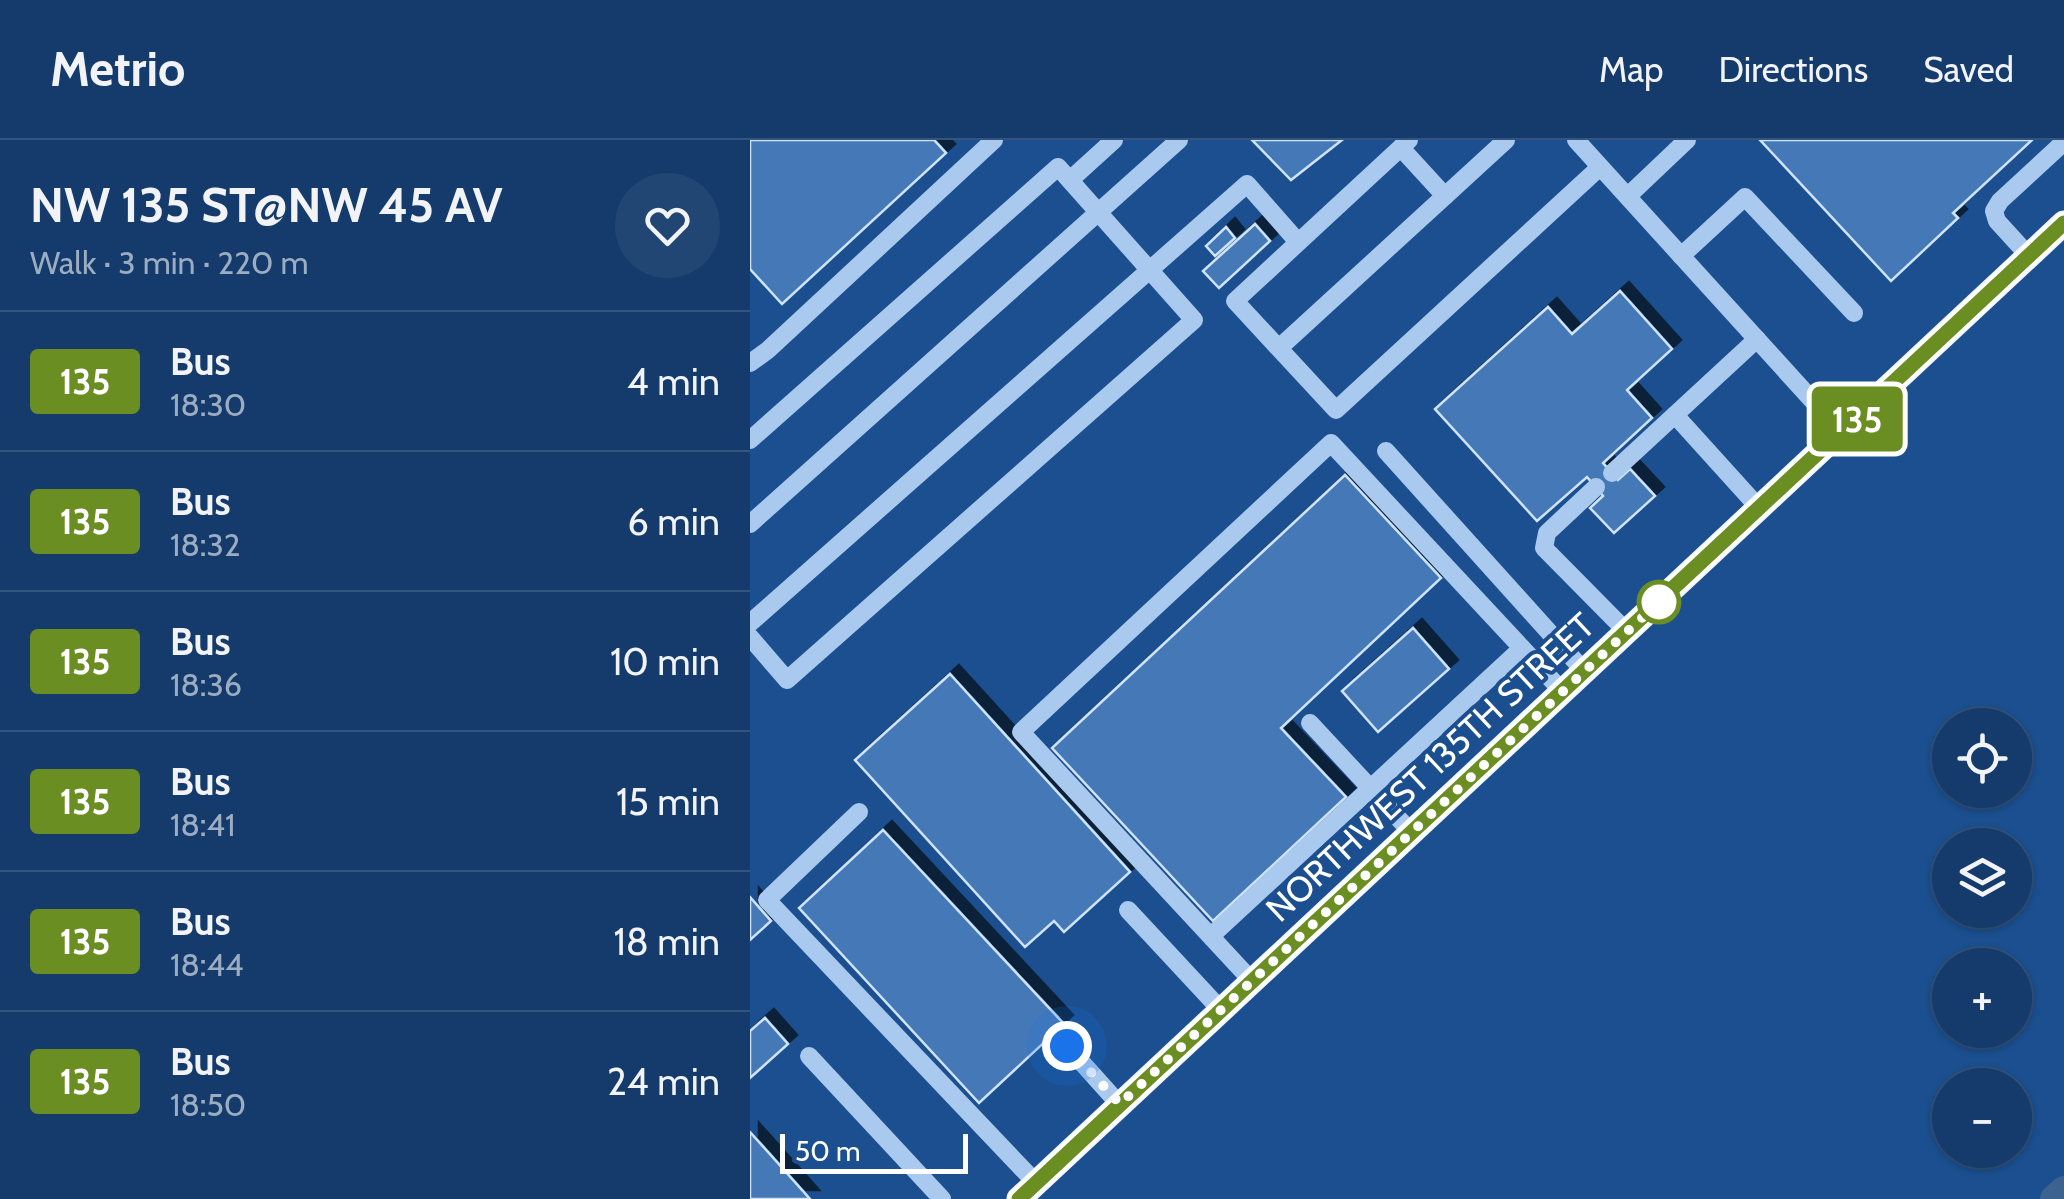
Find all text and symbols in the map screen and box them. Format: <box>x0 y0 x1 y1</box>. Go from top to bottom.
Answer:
text: Metrio <box>50 40 185 98</box>
text: Map <box>1599 48 1664 91</box>
text: Directions <box>1719 48 1868 91</box>
text: Saved <box>1923 48 2014 91</box>
button: heart <box>615 173 720 278</box>
text: NW 135 ST@NW 45 AV <box>30 176 503 234</box>
text: Walk · 3 min · 220 m <box>30 243 309 282</box>
text: Bus <box>170 338 231 385</box>
text: 4 min <box>627 358 720 405</box>
text: 135 <box>60 360 110 403</box>
text: 18:30 <box>170 385 246 424</box>
line badge: 135 <box>1800 386 1914 452</box>
text: 135 <box>1832 398 1882 441</box>
text: Bus <box>170 478 231 525</box>
text: 6 min <box>627 498 720 545</box>
text: 135 <box>60 500 110 543</box>
text: 18:32 <box>170 525 241 564</box>
unlabelled marker <box>1638 581 1680 623</box>
street label: NORTHWEST 135TH STREET <box>1257 603 1603 930</box>
text: Bus <box>170 618 231 665</box>
text: 10 min <box>610 638 720 685</box>
text: 135 <box>60 640 110 683</box>
text: 18:36 <box>170 665 242 704</box>
map controls <box>1932 708 2032 1168</box>
button: locate <box>1932 708 2032 808</box>
text: Bus <box>170 758 231 805</box>
text: 15 min <box>616 778 720 825</box>
text: 135 <box>60 780 110 823</box>
text: 18:41 <box>170 805 235 844</box>
button: layers <box>1932 828 2032 928</box>
text: Bus <box>170 898 231 945</box>
text: 18 min <box>613 918 720 965</box>
text: 135 <box>60 920 110 963</box>
text: 18:44 <box>170 945 243 984</box>
button: + <box>1932 948 2032 1048</box>
your location <box>1042 1021 1092 1071</box>
text: Bus <box>170 1038 231 1085</box>
text: 24 min <box>607 1058 720 1105</box>
text: 135 <box>60 1060 110 1103</box>
button: − <box>1932 1068 2032 1168</box>
text: 18:50 <box>170 1085 246 1124</box>
scale bar <box>780 1129 968 1174</box>
text: 50 m <box>795 1134 861 1168</box>

